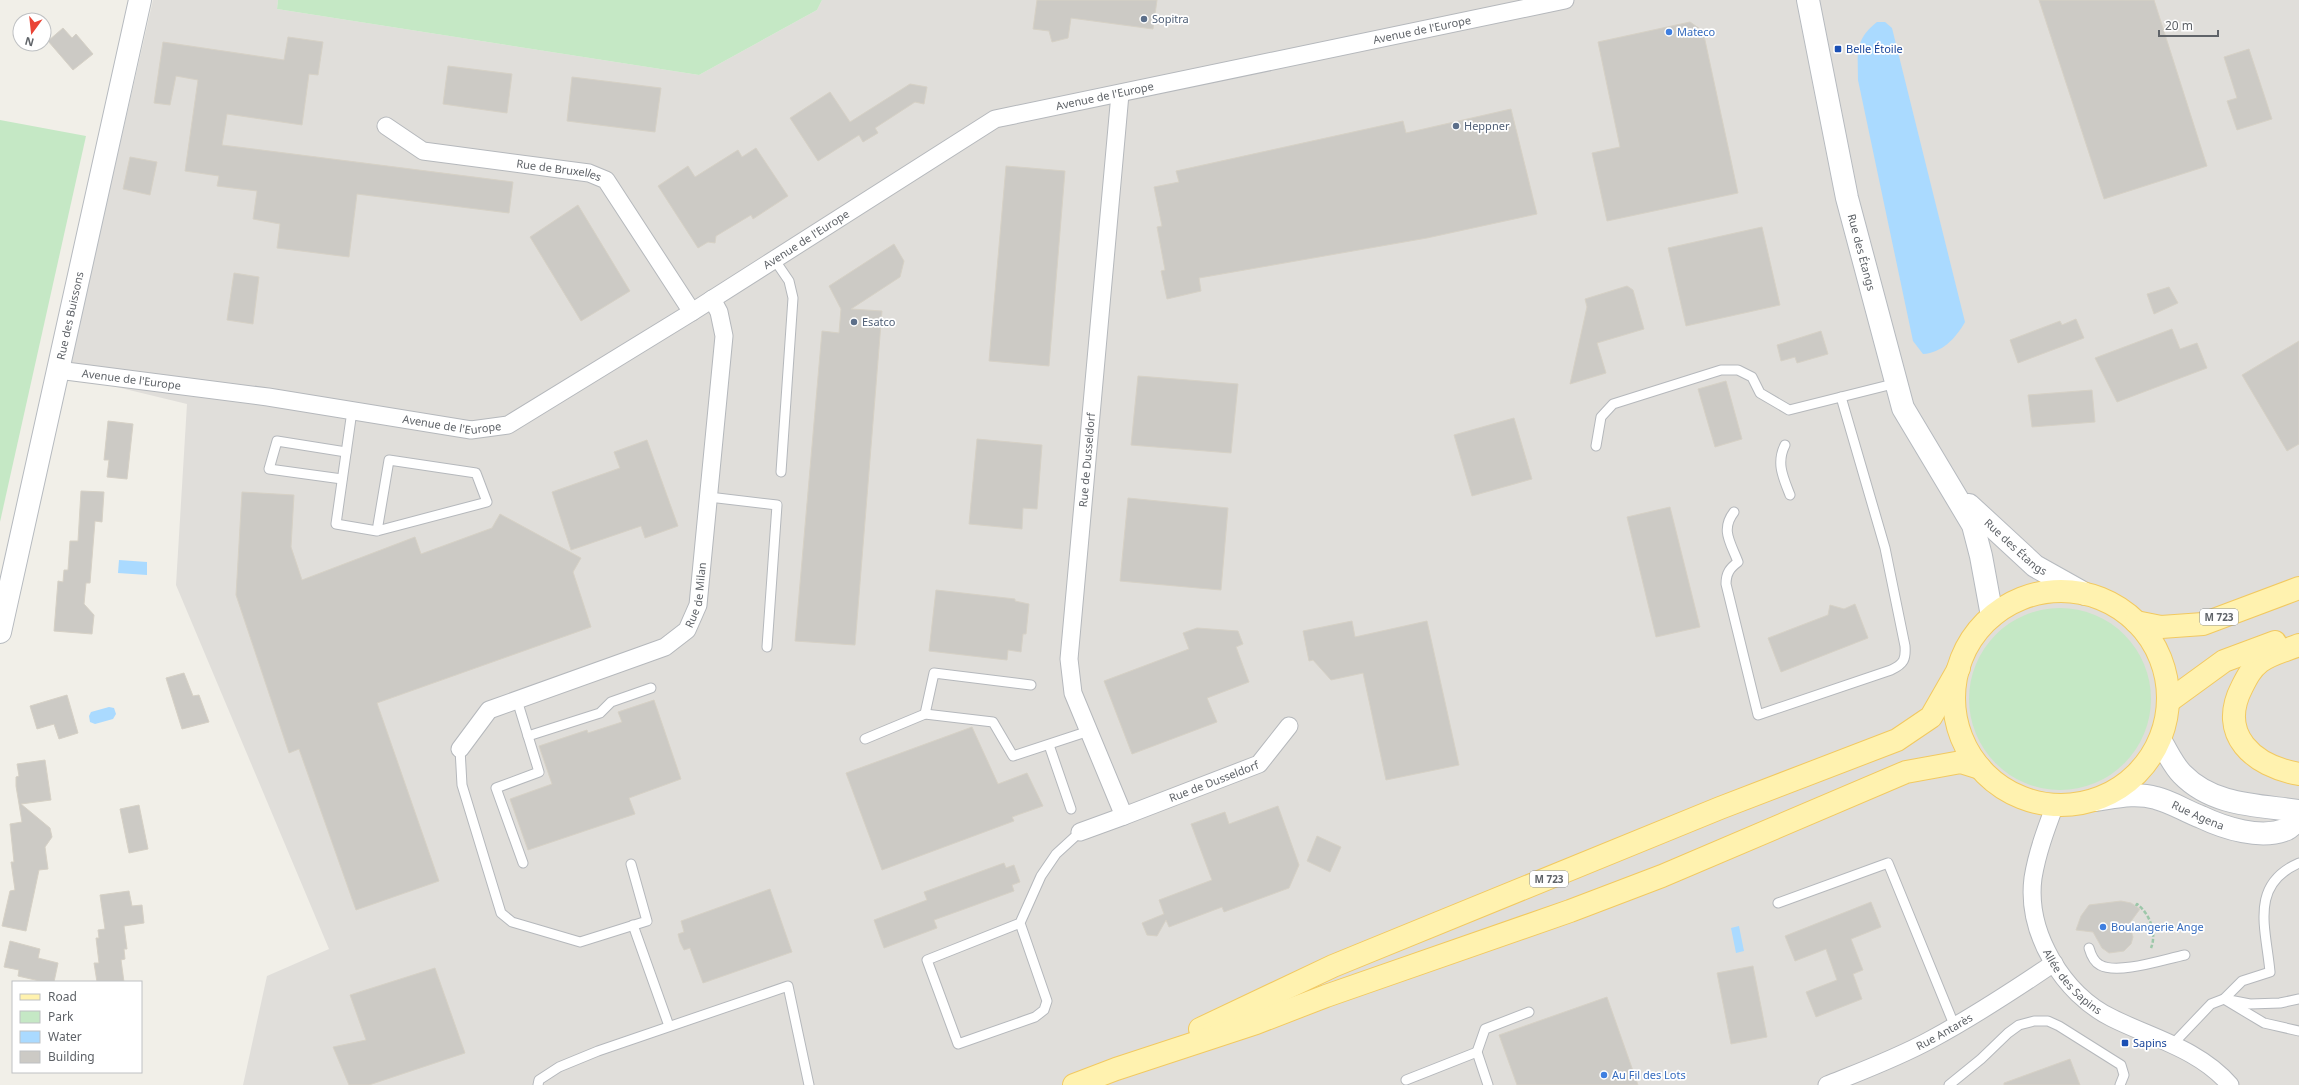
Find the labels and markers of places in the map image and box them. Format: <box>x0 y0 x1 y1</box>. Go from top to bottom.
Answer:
place label: Sopitra <box>1152 11 1189 26</box>
marker: Sopitra <box>1139 14 1149 24</box>
place label: Mateco <box>1677 24 1716 39</box>
marker: Mateco <box>1664 27 1674 37</box>
place label: Belle Étoile <box>1846 41 1903 56</box>
marker: Belle Étoile <box>1833 44 1843 54</box>
place label: Heppner <box>1464 118 1510 133</box>
marker: Heppner <box>1451 121 1461 131</box>
place label: Esatco <box>862 314 896 329</box>
marker: Esatco <box>849 317 859 327</box>
place label: Boulangerie Ange <box>2111 919 2204 934</box>
marker: Boulangerie Ange <box>2098 922 2108 932</box>
place label: Sapins <box>2133 1035 2167 1050</box>
marker: Sapins <box>2120 1038 2130 1048</box>
place label: Au Fil des Lots <box>1612 1067 1686 1082</box>
marker: Au Fil des Lots <box>1599 1070 1609 1080</box>

